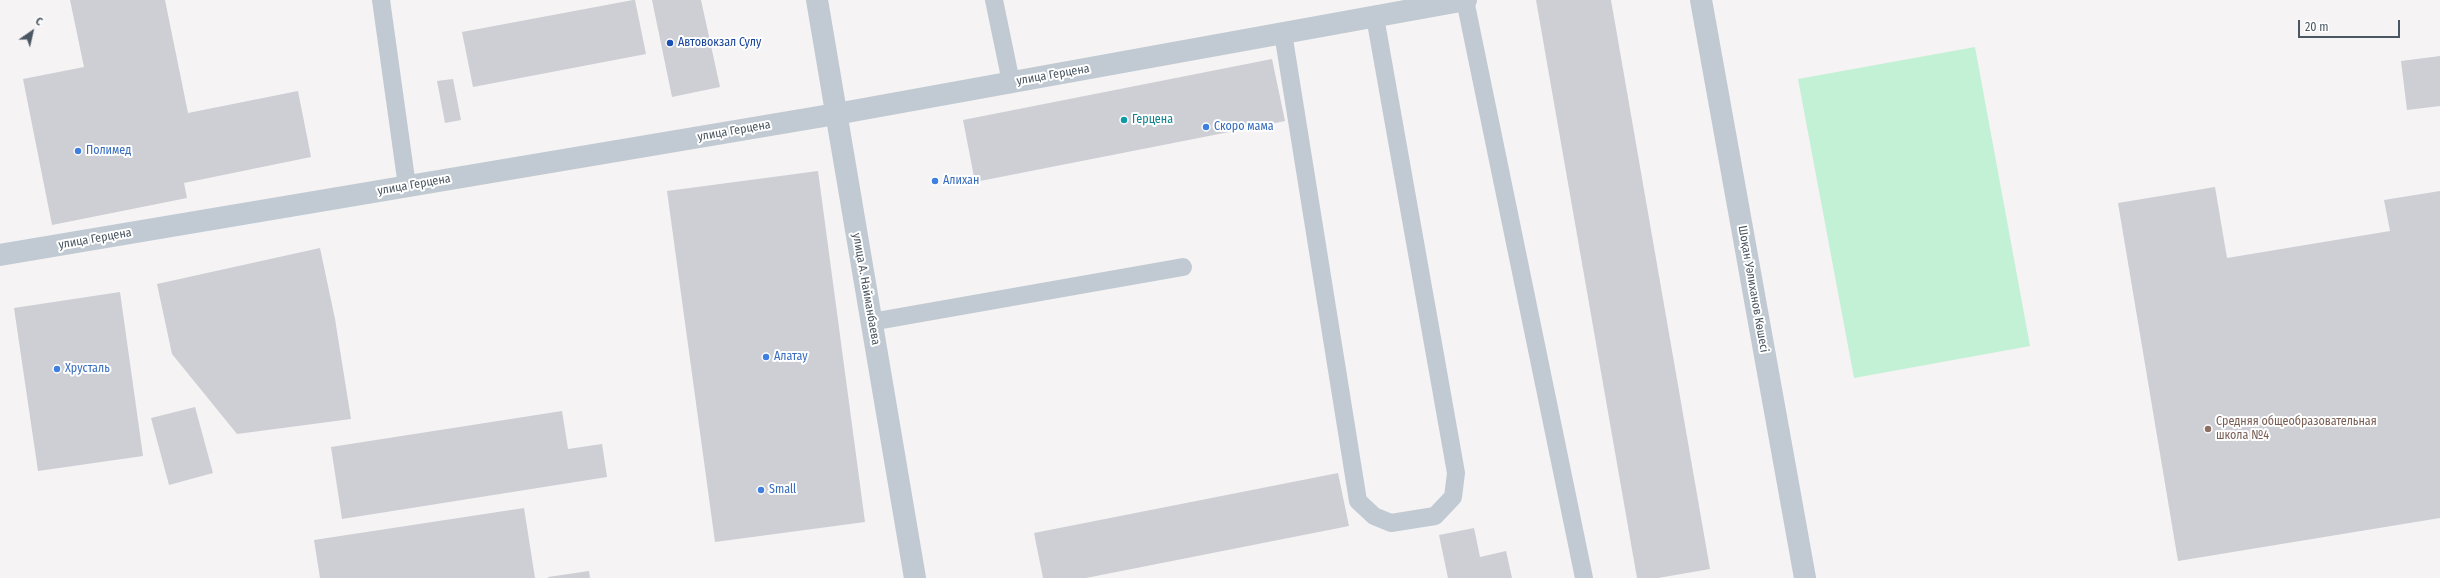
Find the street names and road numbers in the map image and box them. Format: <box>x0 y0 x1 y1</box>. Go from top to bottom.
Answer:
street label: улица Герцена <box>1015 61 1091 89</box>
street label: улица Герцена <box>696 117 772 145</box>
street label: улица Герцена <box>376 171 452 199</box>
street label: Шоқан Уәлиханов Көшесі <box>1735 224 1771 354</box>
street label: улица Герцена <box>57 225 133 253</box>
street label: улица А. Найманбаева <box>849 232 883 346</box>

